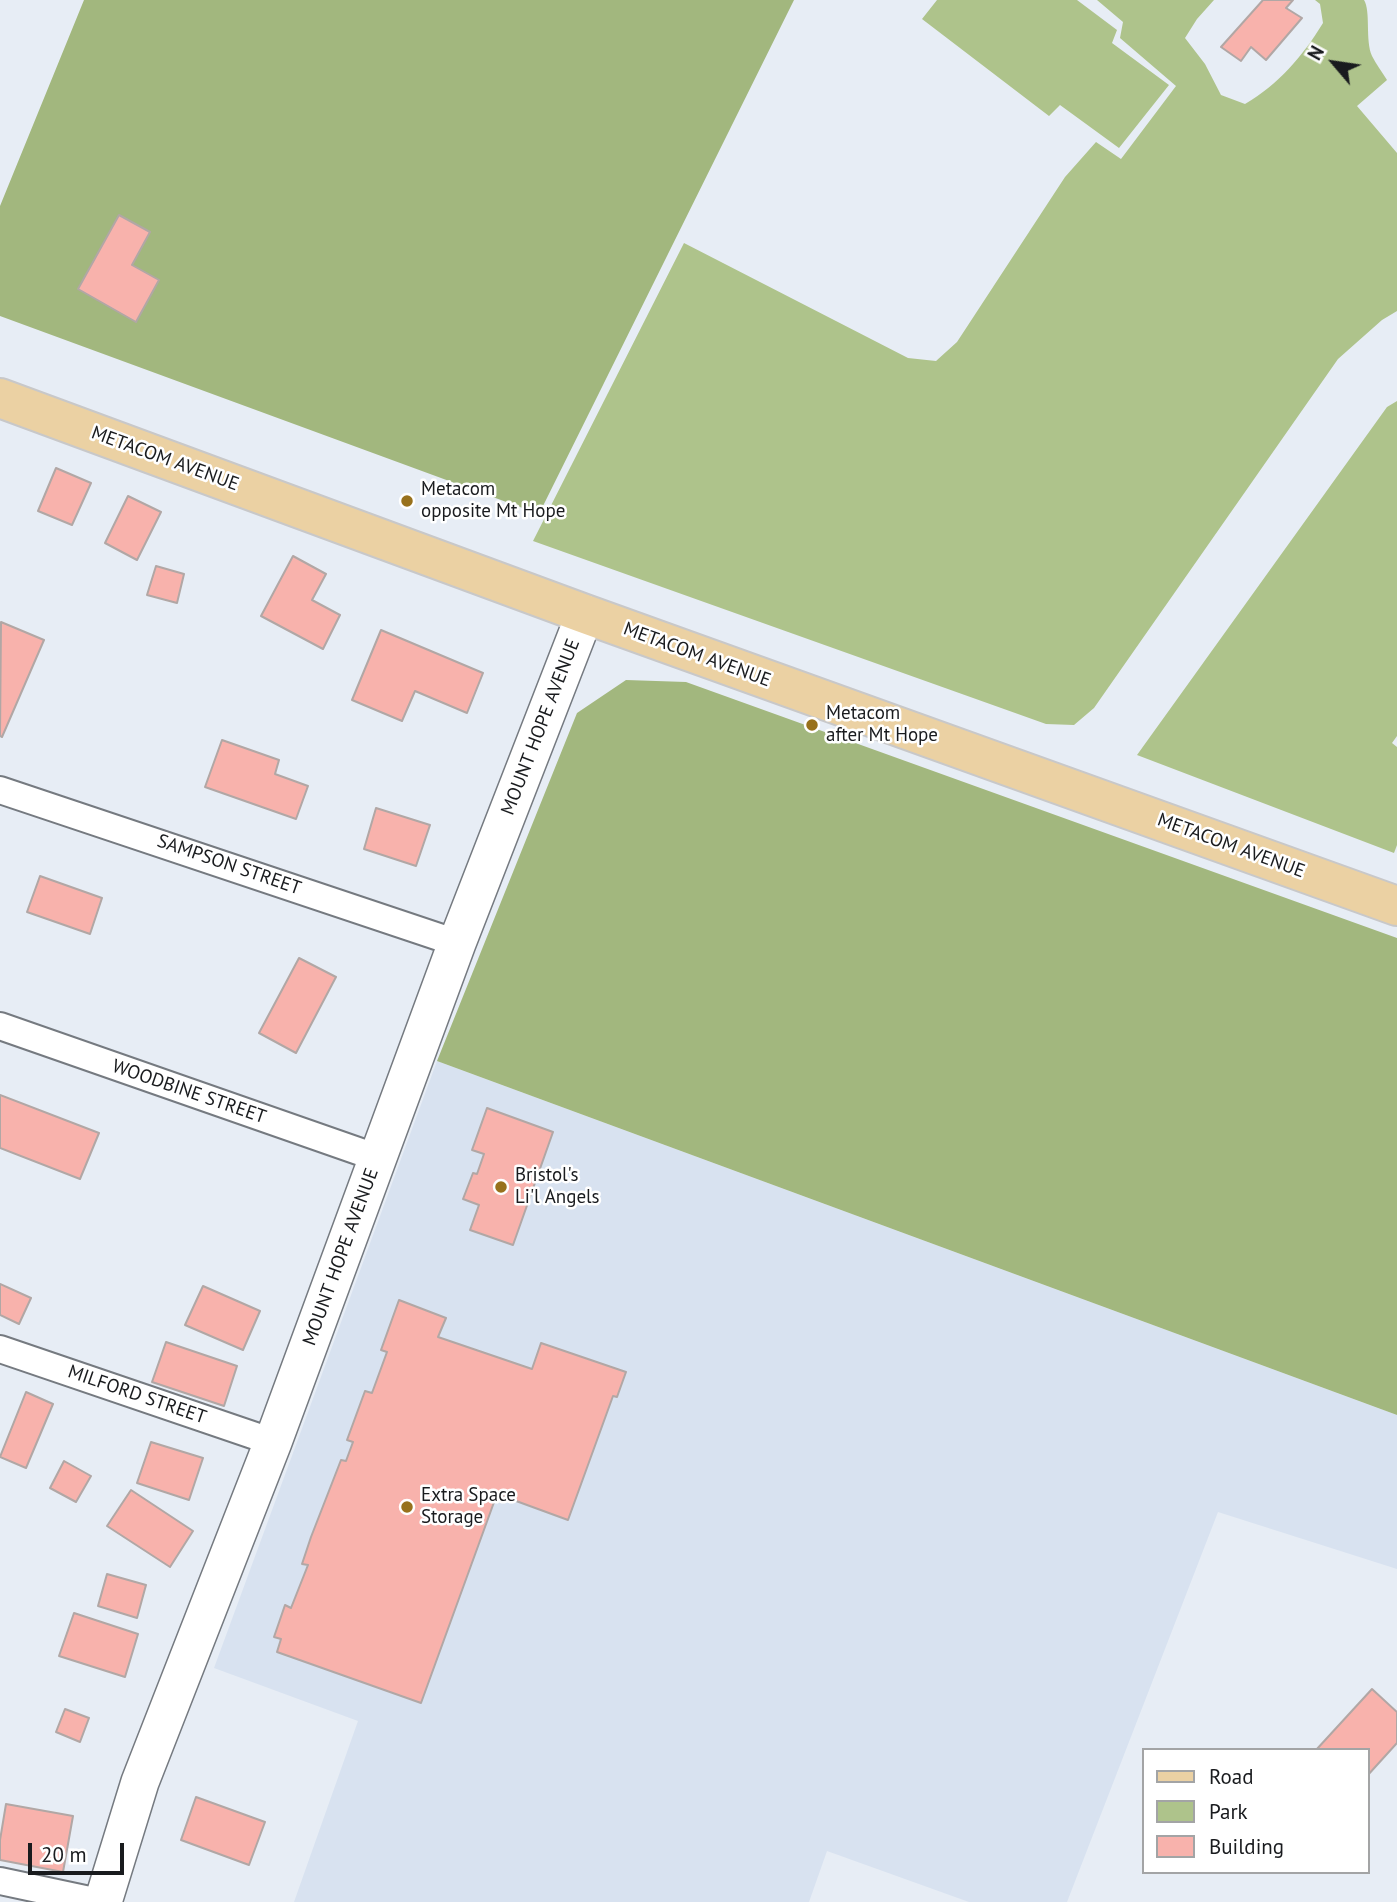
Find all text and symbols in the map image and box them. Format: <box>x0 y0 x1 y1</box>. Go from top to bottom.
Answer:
north arrow <box>1299 28 1369 98</box>
text: N <box>1302 42 1329 64</box>
street label: METACOM AVENUE <box>88 422 242 496</box>
place label: Metacom opposite Mt Hope <box>421 479 565 523</box>
marker: Metacom opposite Mt Hope <box>399 493 415 509</box>
street label: METACOM AVENUE <box>620 618 774 692</box>
street label: MOUNT HOPE AVENUE <box>497 636 585 818</box>
place label: Metacom after Mt Hope <box>826 703 938 747</box>
marker: Metacom after Mt Hope <box>804 717 820 733</box>
street label: METACOM AVENUE <box>1154 809 1308 883</box>
street label: SAMPSON STREET <box>154 830 304 900</box>
street label: WOODBINE STREET <box>109 1055 269 1129</box>
street label: MOUNT HOPE AVENUE <box>298 1165 384 1349</box>
place label: Bristol's Li'l Angels <box>515 1165 600 1209</box>
marker: Bristol's Li'l Angels <box>493 1179 509 1195</box>
street label: MILFORD STREET <box>65 1361 209 1429</box>
place label: Extra Space Storage <box>421 1485 516 1529</box>
marker: Extra Space Storage <box>399 1499 415 1515</box>
legend <box>1142 1748 1369 1874</box>
text: Road <box>1209 1763 1253 1790</box>
text: Park <box>1209 1798 1248 1825</box>
scale bar <box>32 1828 128 1872</box>
text: Building <box>1209 1833 1284 1860</box>
text: 20 m <box>41 1841 87 1868</box>

